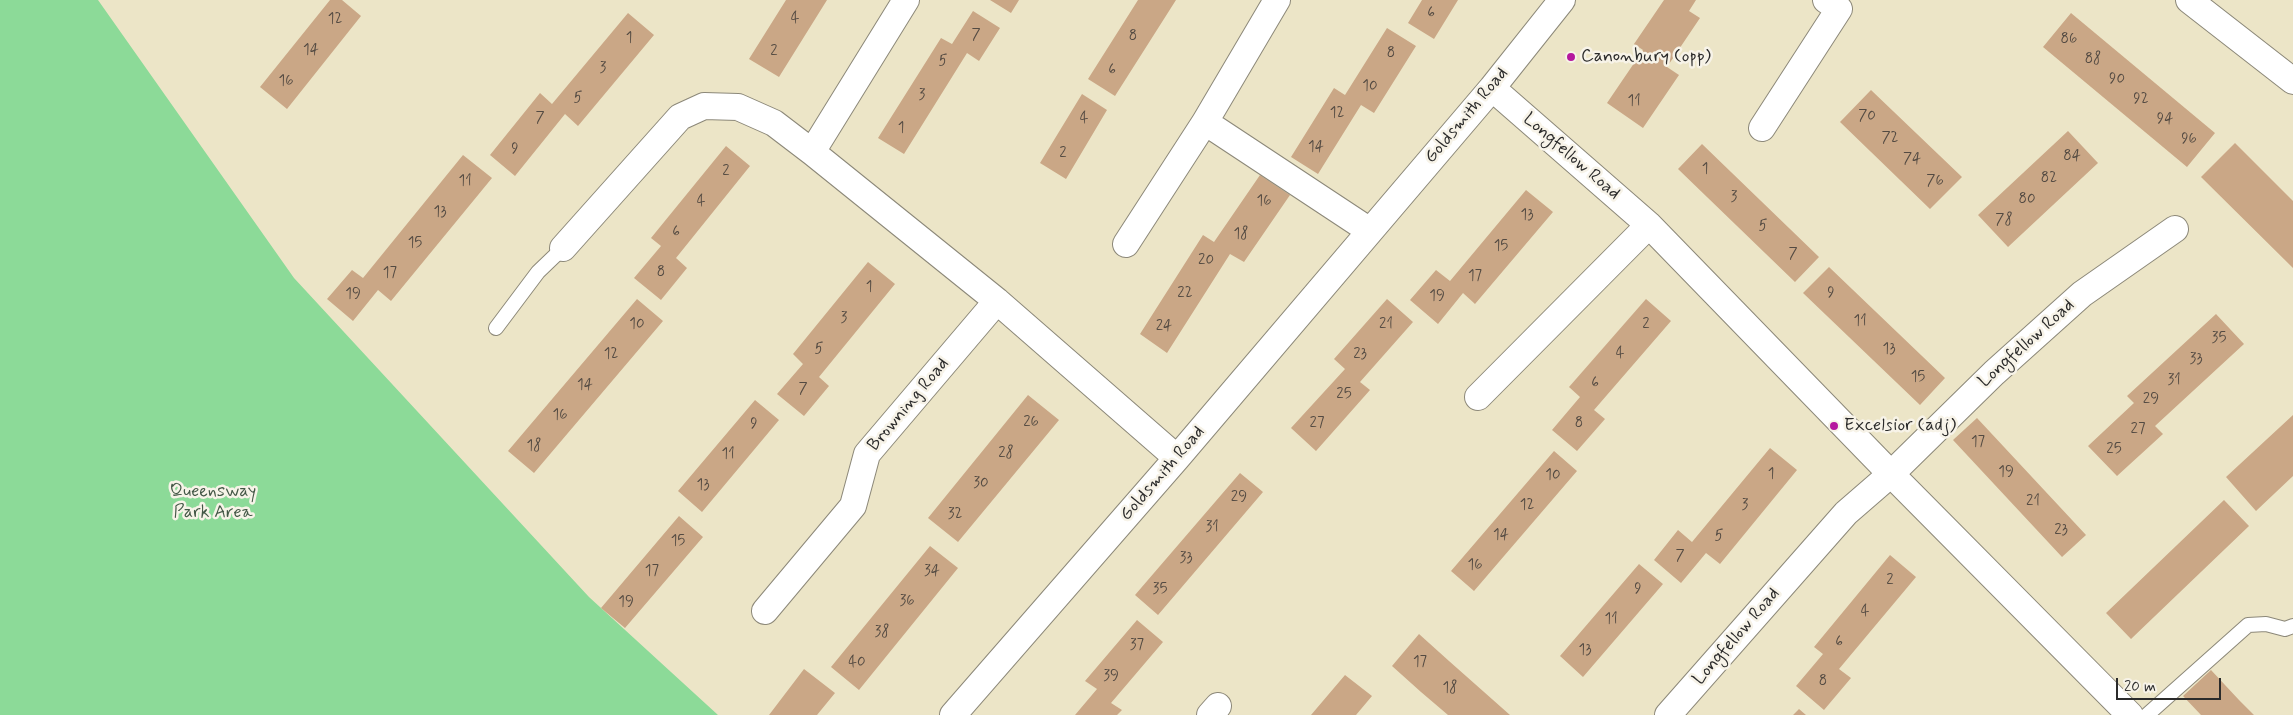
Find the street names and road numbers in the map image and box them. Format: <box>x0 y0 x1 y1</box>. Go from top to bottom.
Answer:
street label: Goldsmith Road <box>1421 64 1513 168</box>
street label: Longfellow Road <box>1518 109 1624 205</box>
street label: Longfellow Road <box>1975 295 2079 393</box>
street label: Browning Road <box>864 354 954 456</box>
street label: Goldsmith Road <box>1116 422 1210 526</box>
street label: Longfellow Road <box>1689 584 1785 690</box>

